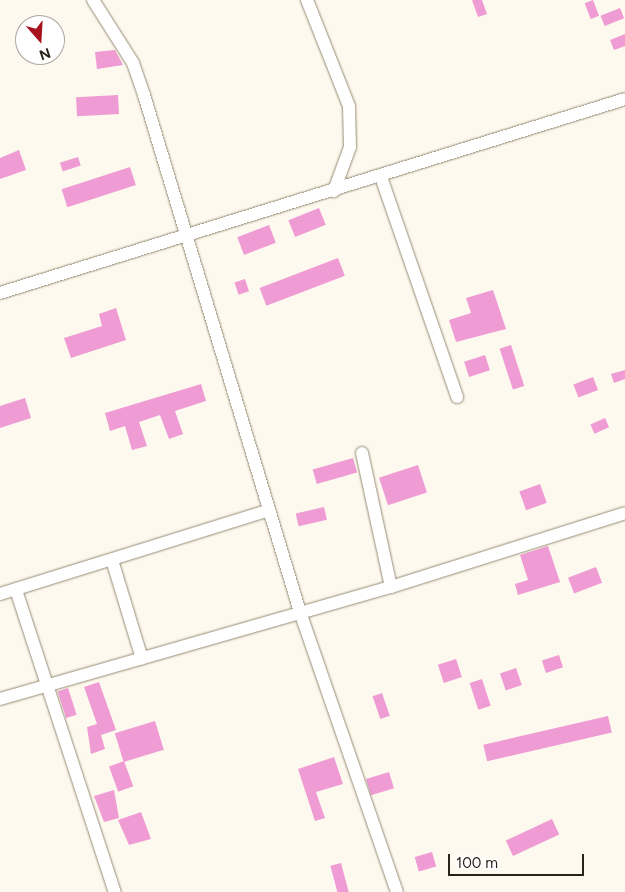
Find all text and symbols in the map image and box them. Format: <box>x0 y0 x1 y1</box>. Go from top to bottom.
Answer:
north arrow <box>15 15 65 65</box>
text: N <box>37 44 53 64</box>
scale bar <box>450 844 586 876</box>
text: 100 m <box>456 854 498 872</box>

